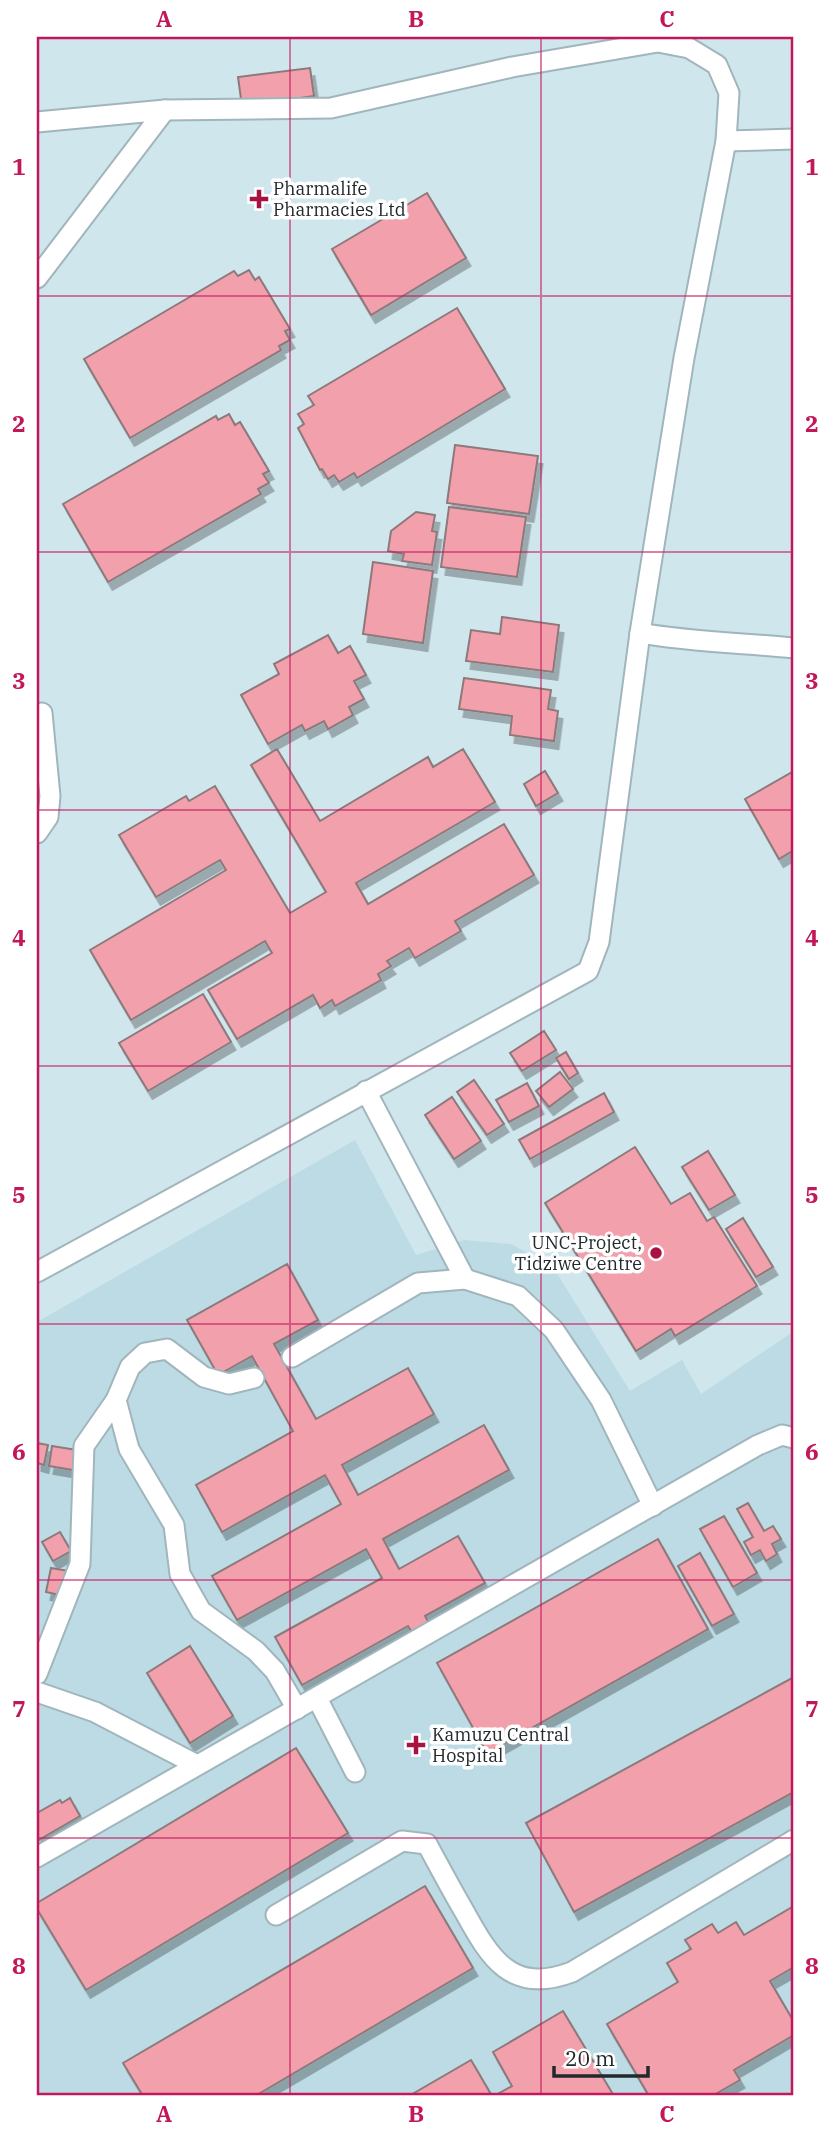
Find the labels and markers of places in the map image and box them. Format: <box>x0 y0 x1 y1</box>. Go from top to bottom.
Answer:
place label: Pharmalife Pharmacies Ltd <box>273 177 406 221</box>
marker: Pharmalife Pharmacies Ltd <box>251 191 267 207</box>
place label: UNC-Project, Tidziwe Centre <box>515 1231 642 1275</box>
marker: UNC-Project, Tidziwe Centre <box>648 1245 664 1261</box>
place label: Kamuzu Central Hospital <box>432 1723 569 1767</box>
marker: Kamuzu Central Hospital <box>406 1735 426 1755</box>

